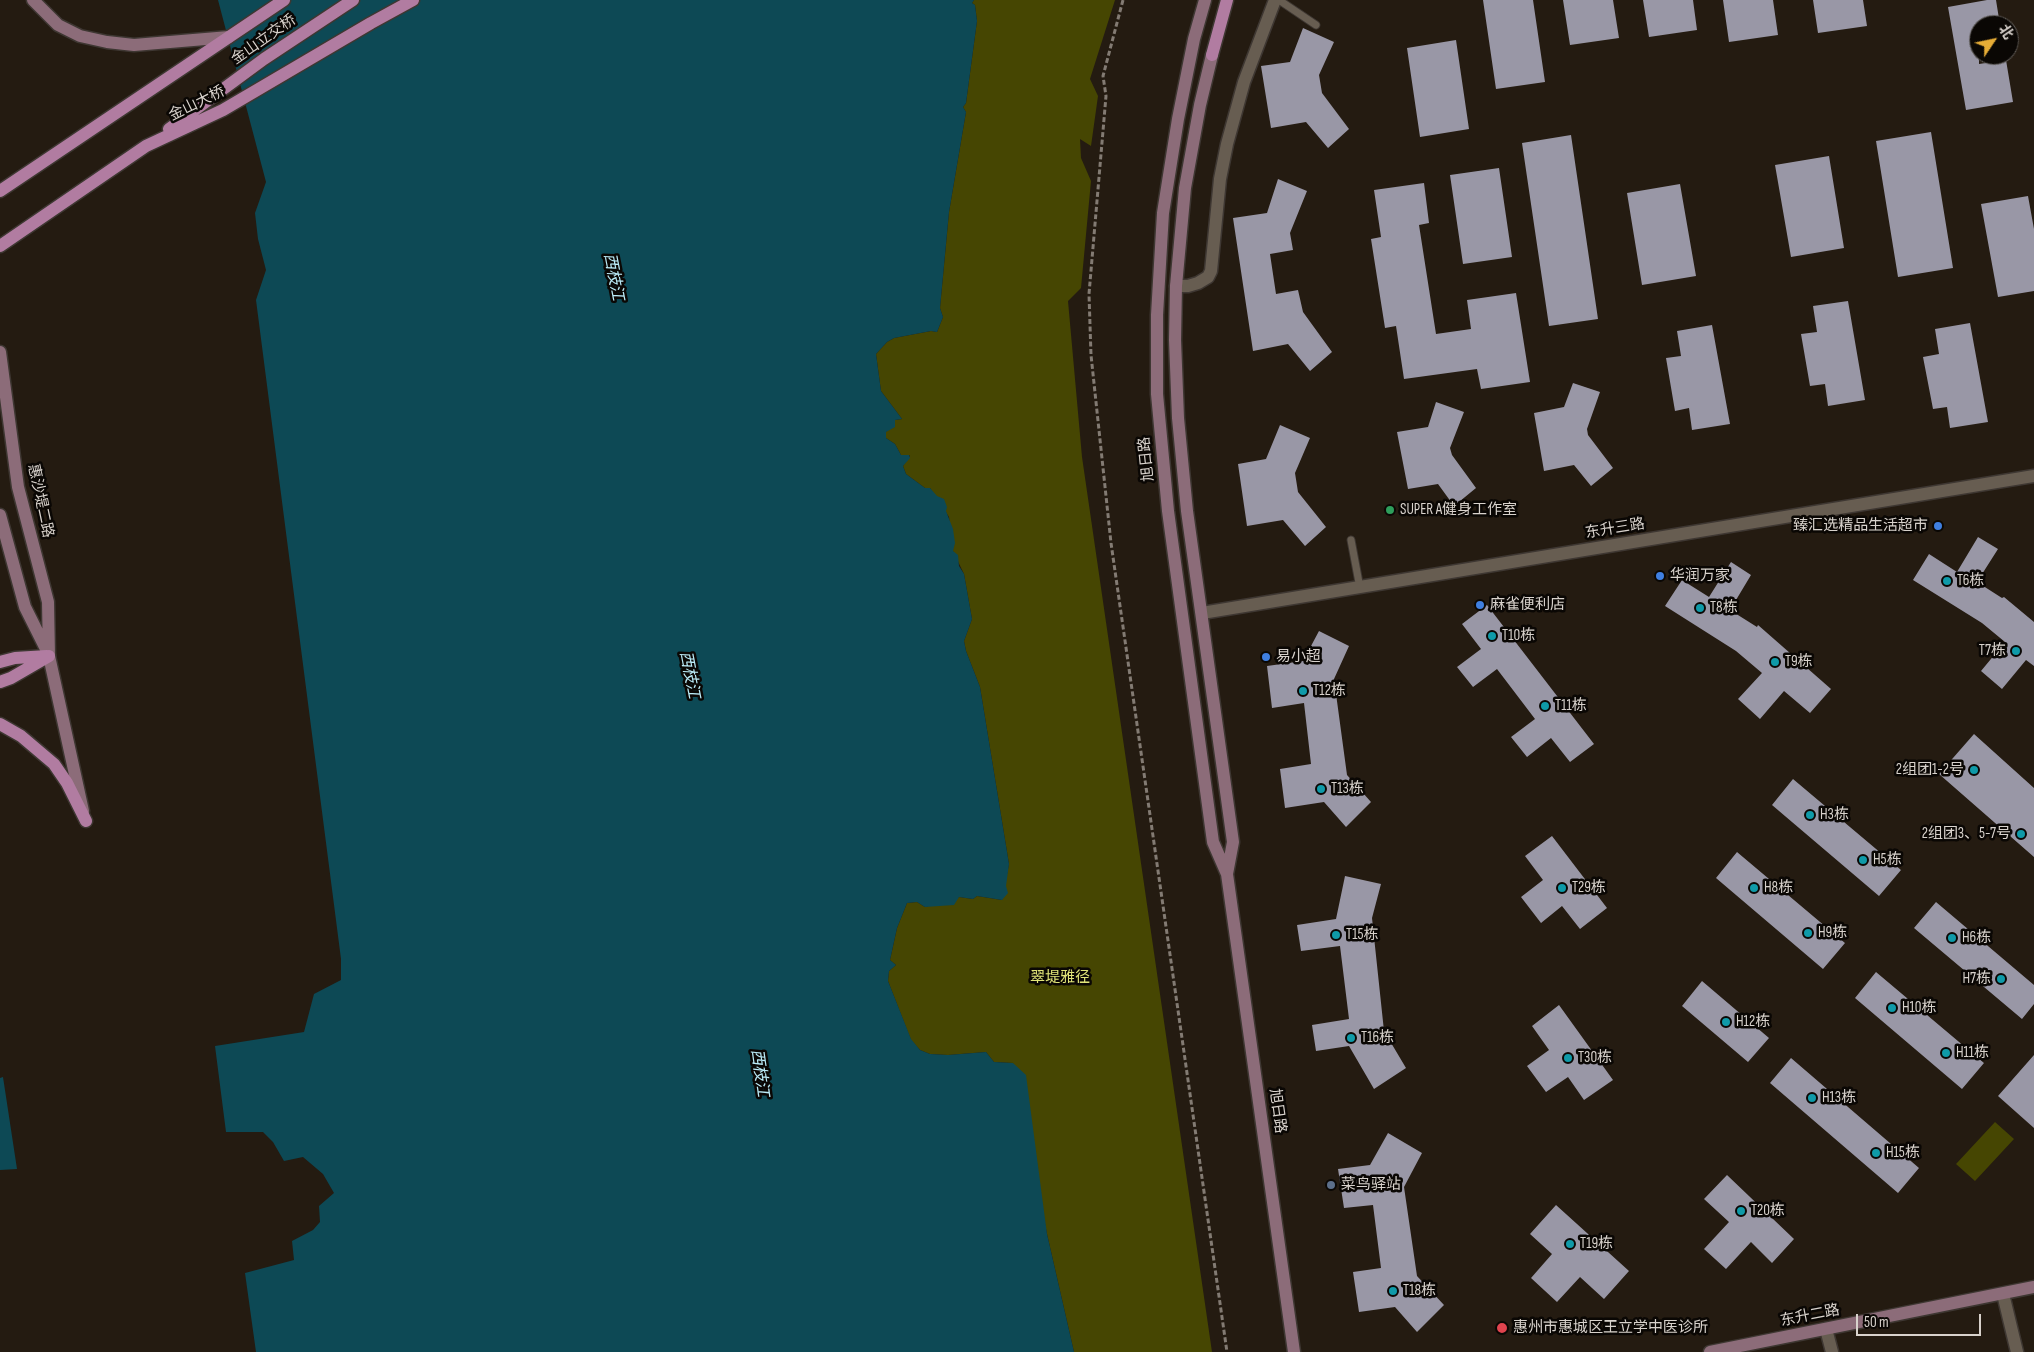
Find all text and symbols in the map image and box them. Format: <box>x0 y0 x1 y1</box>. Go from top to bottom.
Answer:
street label: 金山立交桥 <box>228 11 300 69</box>
north arrow <box>1969 15 2019 65</box>
text: 北 <box>1995 21 2017 42</box>
street label: 金山大桥 <box>166 83 228 125</box>
water label: 西枝江 <box>599 252 627 302</box>
street label: 旭日路 <box>1136 436 1158 482</box>
street label: 惠沙堤二路 <box>23 462 57 540</box>
place label: SUPER A健身工作室 <box>1400 501 1517 519</box>
marker: SUPER A健身工作室 <box>1384 504 1396 516</box>
street label: 东升三路 <box>1584 515 1646 543</box>
place label: 臻汇选精品生活超市 <box>1793 517 1928 535</box>
marker: 臻汇选精品生活超市 <box>1932 520 1944 532</box>
place label: 华润万家 <box>1670 567 1730 585</box>
marker: 华润万家 <box>1654 570 1666 582</box>
place label: T6栋 <box>1957 572 1984 590</box>
marker: T6栋 <box>1941 575 1953 587</box>
place label: 麻雀便利店 <box>1490 596 1565 614</box>
marker: 麻雀便利店 <box>1474 599 1486 611</box>
place label: T8栋 <box>1710 599 1738 617</box>
marker: T8栋 <box>1694 602 1706 614</box>
place label: T10栋 <box>1502 627 1535 645</box>
marker: T10栋 <box>1486 630 1498 642</box>
place label: T7栋 <box>1979 642 2006 660</box>
marker: T7栋 <box>2010 645 2022 657</box>
place label: 易小超 <box>1276 648 1321 666</box>
water label: 西枝江 <box>675 650 703 700</box>
marker: 易小超 <box>1260 651 1272 663</box>
place label: T9栋 <box>1785 653 1813 671</box>
marker: T9栋 <box>1769 656 1781 668</box>
place label: T12栋 <box>1313 682 1346 700</box>
marker: T12栋 <box>1297 685 1309 697</box>
place label: T11栋 <box>1555 697 1587 715</box>
marker: T11栋 <box>1539 700 1551 712</box>
place label: 2组团1-2号 <box>1896 761 1964 779</box>
marker: 2组团1-2号 <box>1968 764 1980 776</box>
place label: T13栋 <box>1331 780 1364 798</box>
marker: T13栋 <box>1315 783 1327 795</box>
place label: H3栋 <box>1820 806 1849 824</box>
marker: H3栋 <box>1804 809 1816 821</box>
place label: 2组团3、5-7号 <box>1922 825 2011 843</box>
marker: 2组团3、5-7号 <box>2015 828 2027 840</box>
place label: H5栋 <box>1873 851 1902 869</box>
marker: H5栋 <box>1857 854 1869 866</box>
place label: T29栋 <box>1572 879 1606 897</box>
place label: H8栋 <box>1764 879 1793 897</box>
marker: T29栋 <box>1556 882 1568 894</box>
marker: H8栋 <box>1748 882 1760 894</box>
place label: H9栋 <box>1818 924 1847 942</box>
place label: T15栋 <box>1346 926 1378 944</box>
marker: H9栋 <box>1802 927 1814 939</box>
marker: T15栋 <box>1330 929 1342 941</box>
place label: H6栋 <box>1962 929 1991 947</box>
marker: H6栋 <box>1946 932 1958 944</box>
park label: 翠堤雅径 <box>1030 969 1090 987</box>
place label: H7栋 <box>1962 970 1991 988</box>
marker: H7栋 <box>1995 973 2007 985</box>
place label: H10栋 <box>1902 999 1937 1017</box>
marker: H10栋 <box>1886 1002 1898 1014</box>
place label: H12栋 <box>1736 1013 1770 1031</box>
marker: H12栋 <box>1720 1016 1732 1028</box>
place label: T16栋 <box>1361 1029 1394 1047</box>
marker: T16栋 <box>1345 1032 1357 1044</box>
place label: H11栋 <box>1956 1044 1989 1062</box>
marker: H11栋 <box>1940 1047 1952 1059</box>
water label: 西枝江 <box>746 1048 772 1098</box>
place label: T30栋 <box>1578 1049 1612 1067</box>
marker: T30栋 <box>1562 1052 1574 1064</box>
street label: 旭日路 <box>1265 1087 1289 1135</box>
place label: H13栋 <box>1822 1089 1856 1107</box>
marker: H13栋 <box>1806 1092 1818 1104</box>
place label: H15栋 <box>1886 1144 1920 1162</box>
marker: H15栋 <box>1870 1147 1882 1159</box>
place label: 菜鸟驿站 <box>1341 1176 1401 1194</box>
marker: 菜鸟驿站 <box>1325 1179 1337 1191</box>
place label: T20栋 <box>1751 1202 1785 1220</box>
marker: T20栋 <box>1735 1205 1747 1217</box>
place label: T19栋 <box>1580 1235 1613 1253</box>
marker: T19栋 <box>1564 1238 1576 1250</box>
place label: T18栋 <box>1403 1282 1436 1300</box>
marker: T18栋 <box>1387 1285 1399 1297</box>
street label: 东升二路 <box>1779 1301 1841 1331</box>
scale bar <box>1859 1304 1984 1336</box>
text: 50 m <box>1864 1313 1889 1332</box>
place label: 惠州市惠城区王立学中医诊所 <box>1513 1319 1708 1337</box>
marker: 惠州市惠城区王立学中医诊所 <box>1495 1321 1509 1335</box>

